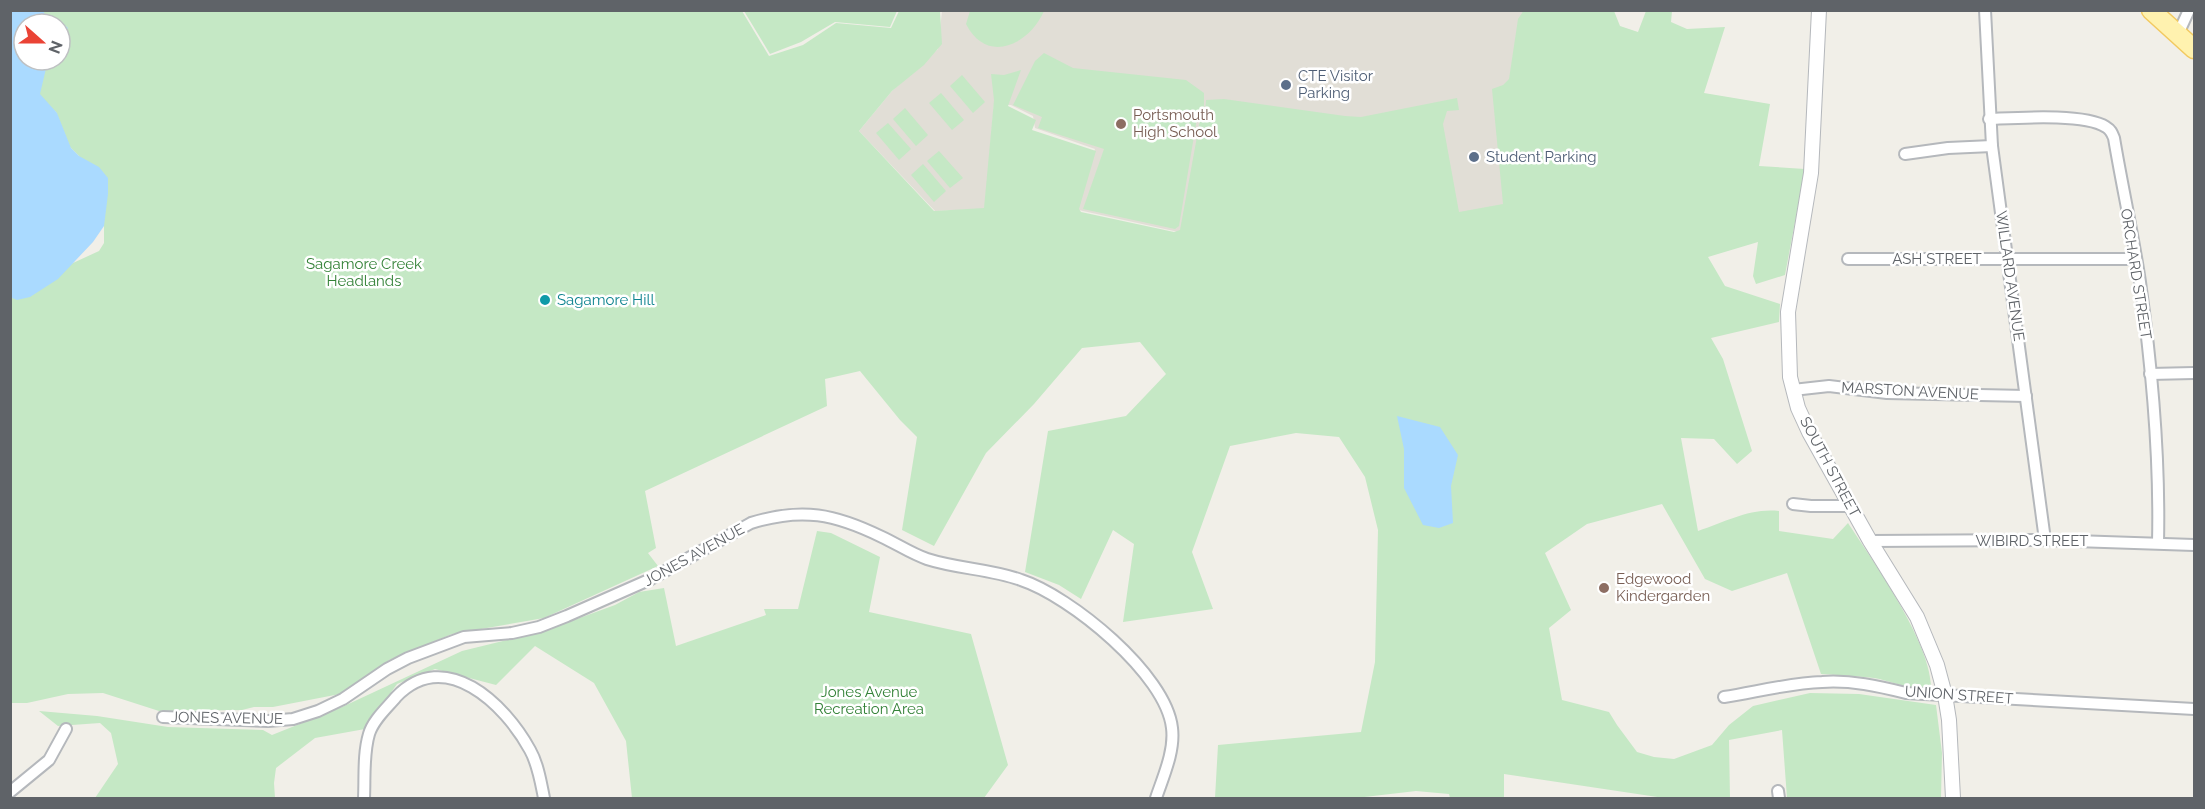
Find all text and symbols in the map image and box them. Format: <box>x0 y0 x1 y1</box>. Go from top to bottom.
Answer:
north arrow <box>12 12 72 72</box>
text: N <box>44 38 67 56</box>
place label: CTE Visitor Parking <box>1298 67 1374 102</box>
marker: CTE Visitor Parking <box>1279 78 1293 92</box>
place label: Portsmouth High School <box>1133 106 1218 141</box>
marker: Portsmouth High School <box>1114 117 1128 131</box>
place label: Student Parking <box>1486 148 1596 166</box>
marker: Student Parking <box>1467 150 1481 164</box>
street label: ORCHARD STREET <box>2117 207 2155 341</box>
street label: WILLARD AVENUE <box>1992 210 2028 342</box>
street label: ASH STREET <box>1892 250 1982 268</box>
park label: Sagamore Creek Headlands <box>306 255 422 290</box>
place label: Sagamore Hill <box>557 291 656 309</box>
marker: Sagamore Hill <box>538 293 552 307</box>
street label: MARSTON AVENUE <box>1841 378 1979 404</box>
street label: SOUTH STREET <box>1796 414 1864 520</box>
street label: JONES AVENUE <box>641 520 747 590</box>
street label: WIBIRD STREET <box>1976 532 2088 550</box>
place label: Edgewood Kindergarden <box>1616 570 1710 605</box>
marker: Edgewood Kindergarden <box>1597 581 1611 595</box>
street label: UNION STREET <box>1904 682 2014 708</box>
park label: Jones Avenue Recreation Area <box>814 683 924 718</box>
street label: JONES AVENUE <box>171 708 283 728</box>

